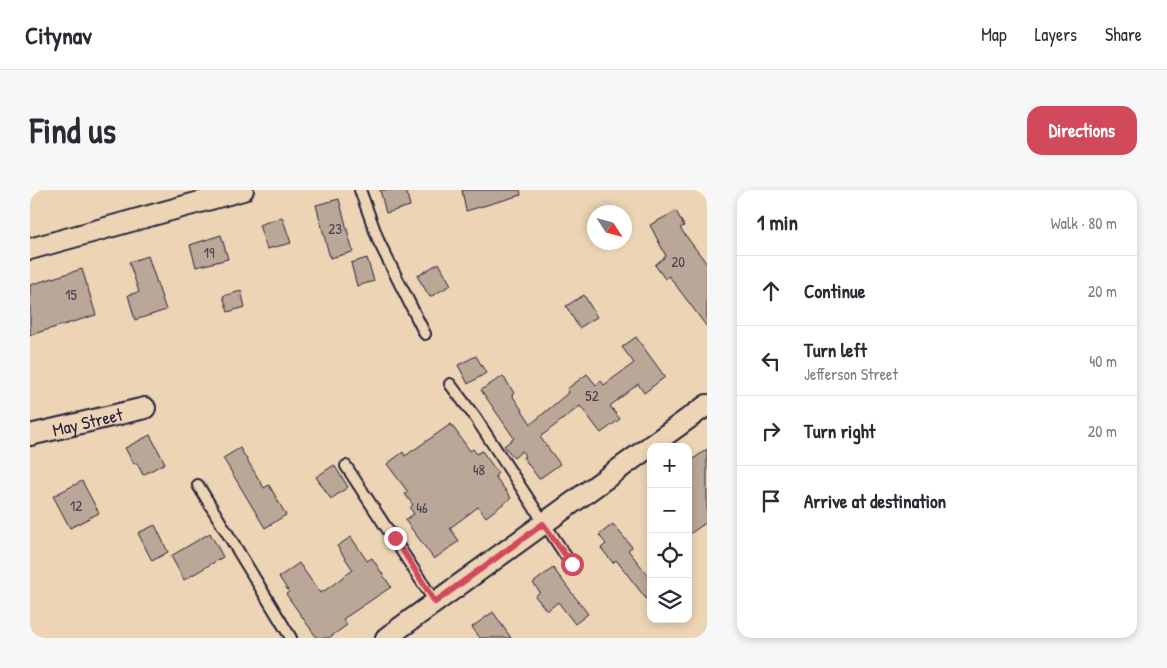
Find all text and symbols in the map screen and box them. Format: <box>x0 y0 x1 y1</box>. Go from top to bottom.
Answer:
text: Citynav <box>25 19 92 51</box>
text: Map <box>981 22 1007 47</box>
text: Layers <box>1035 22 1077 47</box>
text: Share <box>1105 22 1142 47</box>
button: Directions <box>1027 106 1137 155</box>
text: Find us <box>30 107 116 154</box>
north arrow <box>587 205 632 250</box>
text: 1 min <box>757 208 798 237</box>
text: Walk · 80 m <box>1051 212 1117 234</box>
house number: 23 <box>328 218 342 239</box>
house number: 19 <box>204 242 215 263</box>
house number: 20 <box>671 251 685 272</box>
icon: ahead <box>757 277 785 305</box>
text: Continue <box>804 278 865 304</box>
text: 20 m <box>1088 280 1117 302</box>
house number: 15 <box>65 284 78 305</box>
text: Turn left <box>804 337 867 363</box>
icon: left <box>757 347 785 375</box>
text: 40 m <box>1089 350 1117 372</box>
text: Jefferson Street <box>804 363 898 385</box>
house number: 52 <box>585 385 599 406</box>
street label: May Street <box>50 401 126 442</box>
icon: right <box>757 417 785 445</box>
text: Turn right <box>804 418 875 444</box>
text: 20 m <box>1088 420 1117 442</box>
map controls <box>647 443 692 623</box>
button: + <box>647 443 692 488</box>
house number: 48 <box>473 459 485 480</box>
icon: arrive <box>757 487 785 515</box>
button: − <box>647 488 692 533</box>
text: Arrive at destination <box>804 488 946 514</box>
house number: 12 <box>70 495 82 516</box>
house number: 46 <box>416 497 428 518</box>
route end <box>384 527 407 550</box>
button: locate <box>647 533 692 578</box>
route start <box>561 553 584 576</box>
button: layers <box>647 578 692 623</box>

